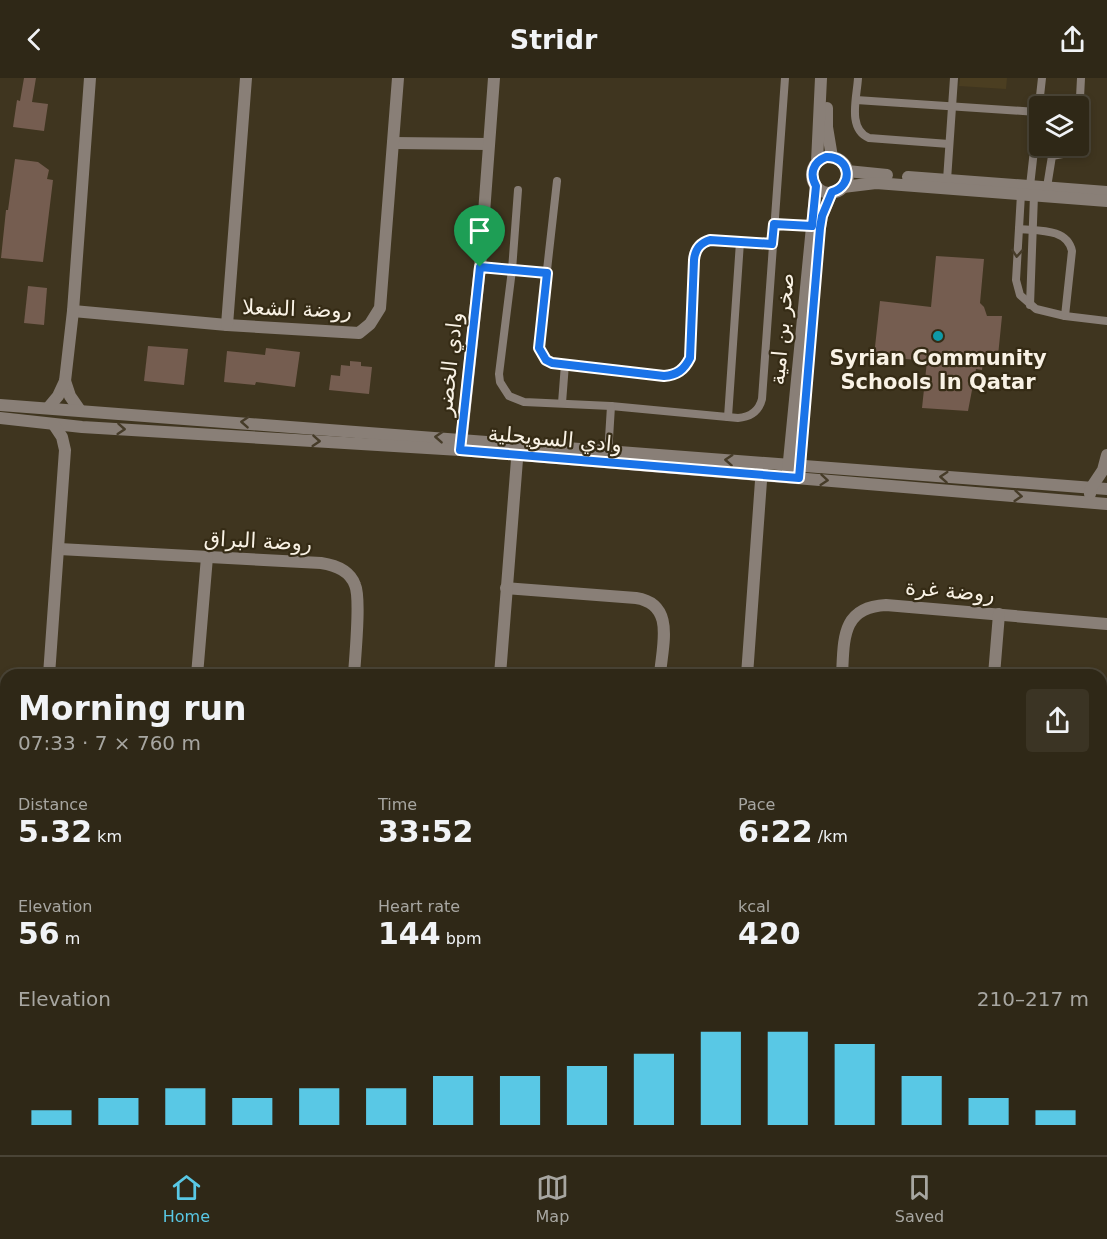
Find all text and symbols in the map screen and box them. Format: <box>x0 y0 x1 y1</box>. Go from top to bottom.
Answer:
icon: back <box>18 23 51 56</box>
icon: share <box>1056 23 1089 56</box>
text: Stridr <box>510 24 597 55</box>
map controls <box>1029 96 1089 156</box>
button: layers <box>1029 96 1089 156</box>
pin <box>454 205 505 267</box>
icon: arrive <box>463 214 496 247</box>
one-way arrow <box>1011 248 1024 257</box>
street label: صخر بن امية <box>765 272 799 386</box>
street label: روضة الشعلا <box>242 295 352 323</box>
street label: وادي الخضر <box>433 311 467 418</box>
marker: Syrian Community Schools In Qatar <box>931 329 945 343</box>
place label: Syrian Community Schools In Qatar <box>829 346 1047 394</box>
one-way arrow <box>240 416 249 429</box>
street label: وادي السويحلية <box>487 421 623 457</box>
one-way arrow <box>116 423 125 436</box>
one-way arrow <box>435 431 444 444</box>
one-way arrow <box>311 435 320 448</box>
one-way arrow <box>724 454 733 467</box>
one-way arrow <box>939 470 948 483</box>
one-way arrow <box>820 473 829 486</box>
one-way arrow <box>1014 489 1023 502</box>
street label: روضة البراق <box>203 526 313 556</box>
street label: روضة غرة <box>904 575 996 607</box>
text: Morning run <box>18 689 246 728</box>
button: share <box>1026 689 1089 752</box>
text: 07:33 · 7 × 760 m <box>18 731 201 755</box>
text: Distance <box>18 795 88 814</box>
text: Time <box>378 795 417 814</box>
text: Pace <box>738 795 775 814</box>
text: 5.32 <box>18 814 92 849</box>
text: 33:52 <box>378 814 474 849</box>
text: 6:22 <box>738 814 813 849</box>
text: km <box>92 827 122 846</box>
text: /km <box>813 827 848 846</box>
text: Elevation <box>18 897 92 916</box>
text: Heart rate <box>378 897 460 916</box>
text: kcal <box>738 897 770 916</box>
text: 56 <box>18 916 60 951</box>
text: 144 <box>378 916 441 951</box>
text: 420 <box>738 916 801 951</box>
text: m <box>60 929 80 948</box>
text: bpm <box>441 929 482 948</box>
text: Elevation <box>18 987 111 1011</box>
text: 210–217 m <box>977 987 1089 1011</box>
tab: Home <box>163 1171 210 1226</box>
tab: Map <box>536 1171 569 1226</box>
tab: Saved <box>895 1171 944 1226</box>

